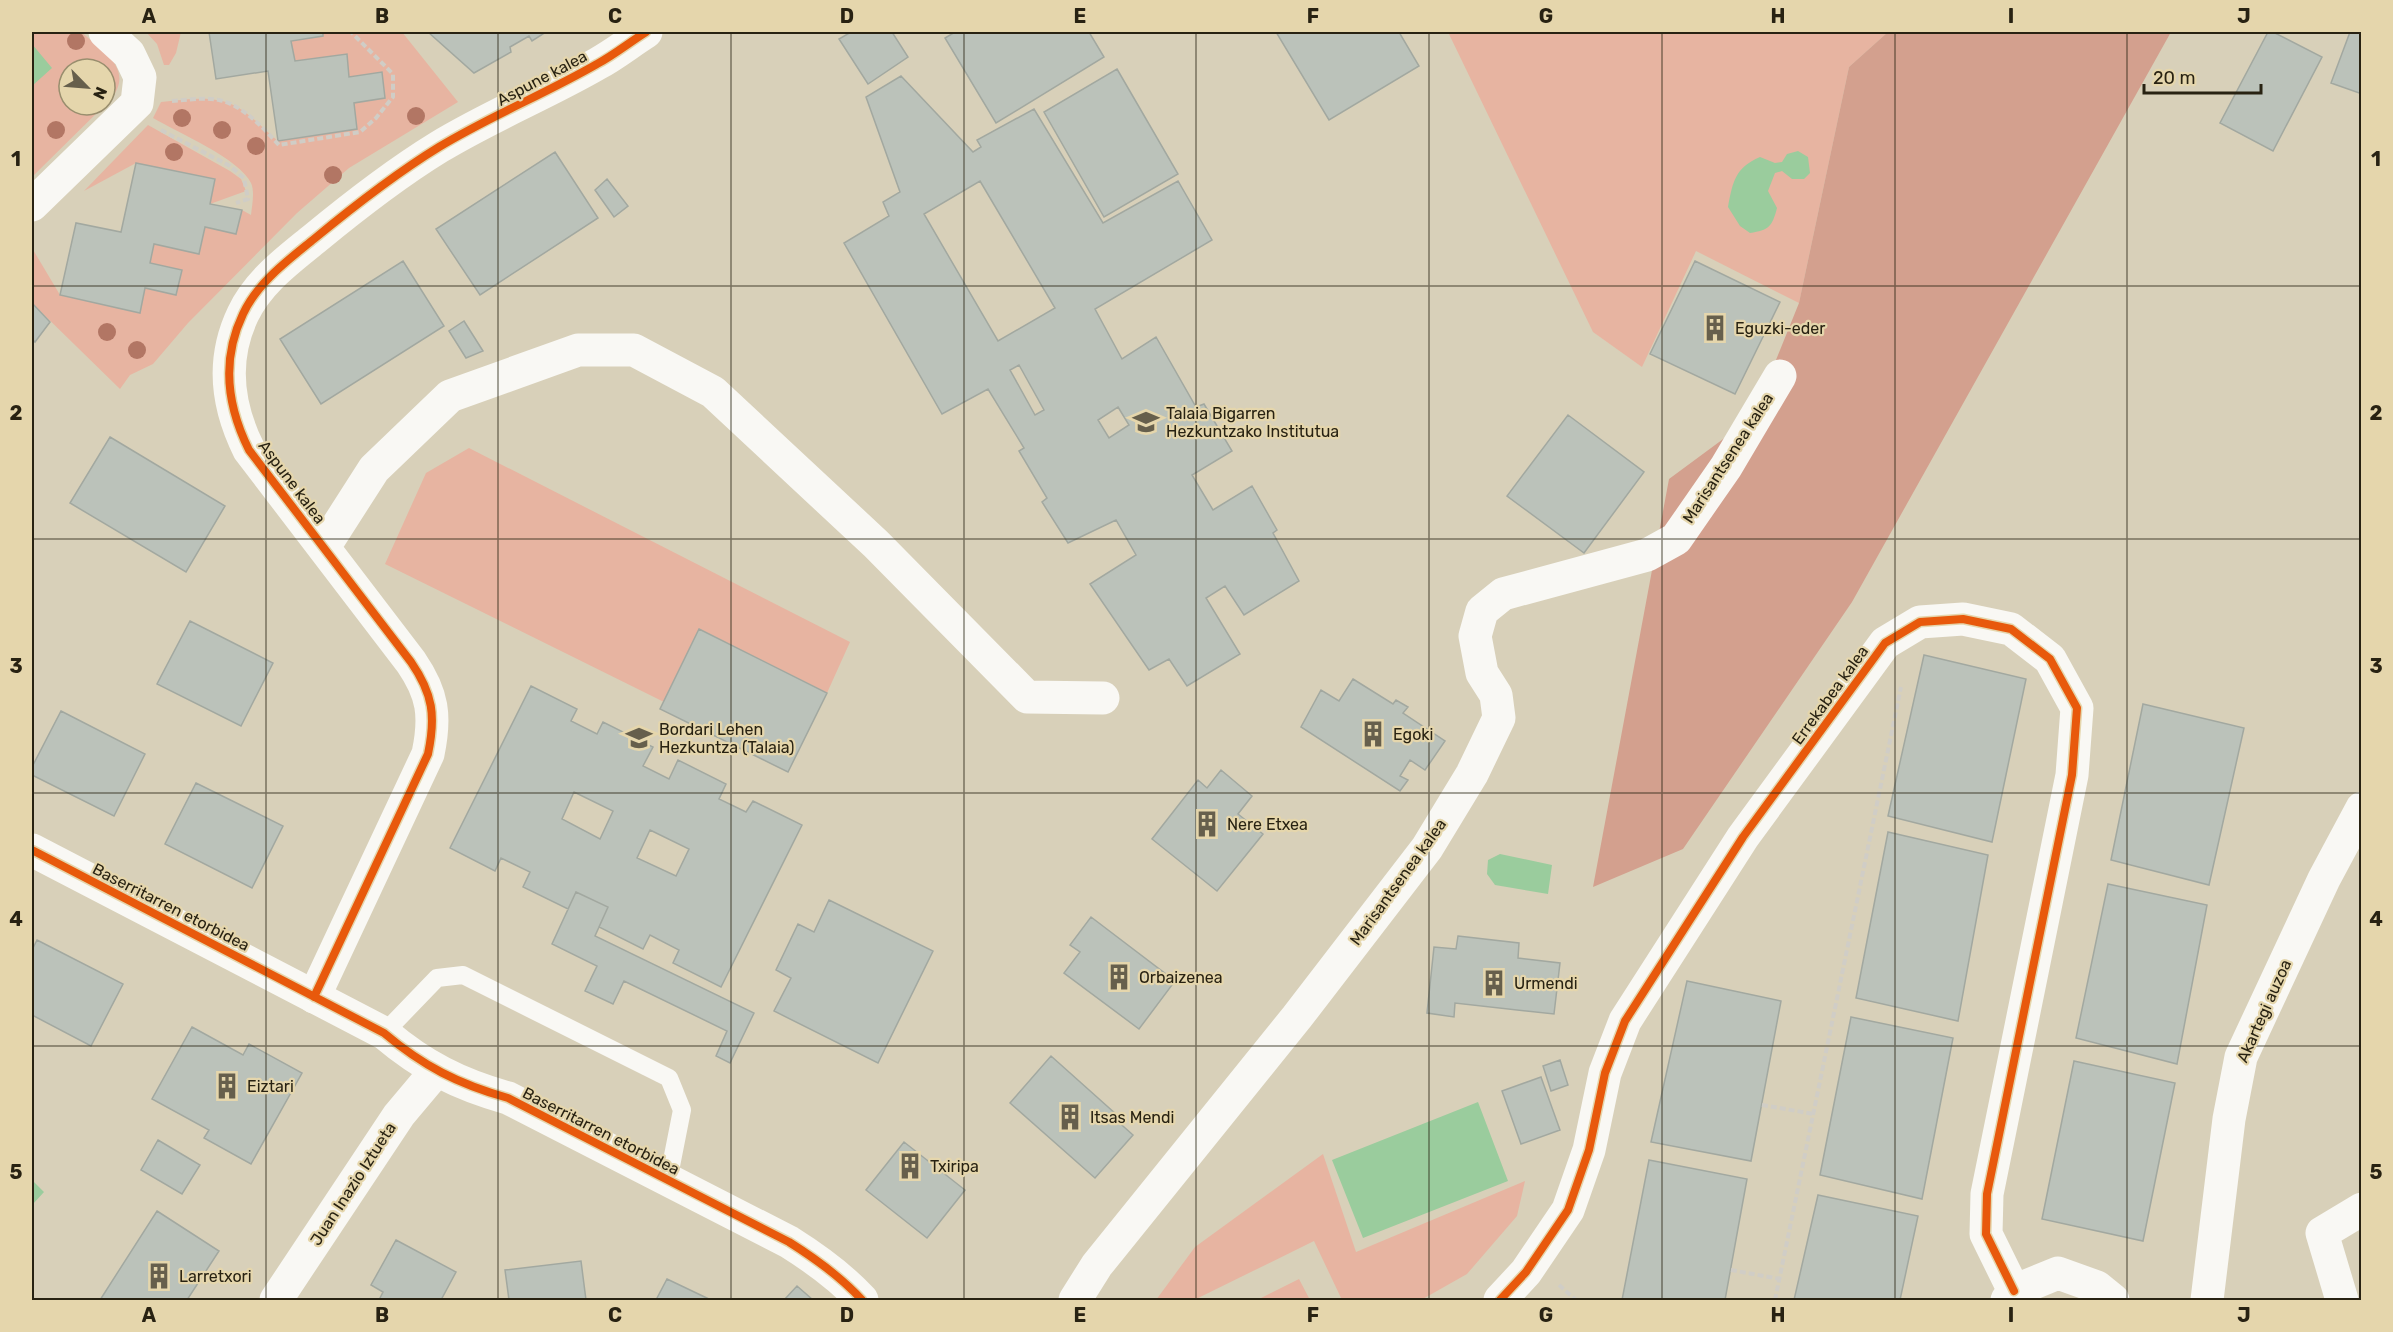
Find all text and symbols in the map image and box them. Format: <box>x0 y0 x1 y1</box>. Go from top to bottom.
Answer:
text: A <box>142 4 157 28</box>
text: B <box>375 4 389 28</box>
text: C <box>608 4 622 28</box>
text: D <box>840 4 854 28</box>
text: E <box>1074 4 1086 28</box>
text: F <box>1307 4 1319 28</box>
text: G <box>1539 4 1553 28</box>
text: H <box>1771 4 1785 28</box>
text: I <box>2008 4 2014 28</box>
text: J <box>2237 4 2251 28</box>
street label: Aspune kalea <box>494 46 590 110</box>
north arrow <box>57 57 117 117</box>
scale bar <box>2144 57 2261 95</box>
text: 20 m <box>2153 67 2195 89</box>
text: N <box>89 84 111 102</box>
text: 1 <box>11 147 21 171</box>
text: 1 <box>2371 147 2381 171</box>
building icon: Eguzki-eder <box>1700 313 1730 343</box>
place label: Eguzki-eder <box>1735 319 1825 338</box>
street label: Marisantsenea kalea <box>1679 389 1777 527</box>
text: 2 <box>10 401 23 425</box>
text: 2 <box>2370 401 2383 425</box>
place label: Talaia Bigarren Hezkuntzako Institutua <box>1166 404 1339 441</box>
school or university icon: Talaia Bigarren Hezkuntzako Institutua <box>1131 407 1161 437</box>
street label: Aspune kalea <box>255 437 329 527</box>
street label: Errekabea kalea <box>1788 642 1872 748</box>
text: 3 <box>9 654 23 678</box>
text: 3 <box>2369 654 2383 678</box>
building icon: Egoki <box>1358 719 1388 749</box>
place label: Bordari Lehen Hezkuntza (Talaia) <box>659 720 794 757</box>
school or university icon: Bordari Lehen Hezkuntza (Talaia) <box>624 723 654 753</box>
place label: Egoki <box>1393 725 1433 744</box>
building icon: Nere Etxea <box>1192 809 1222 839</box>
place label: Nere Etxea <box>1227 815 1308 834</box>
street label: Marisantsenea kalea <box>1346 815 1450 949</box>
street label: Baserritarren etorbidea <box>89 859 253 955</box>
text: 4 <box>9 907 23 931</box>
text: 4 <box>2369 907 2383 931</box>
street label: Akartegi auzoa <box>2233 957 2295 1065</box>
building icon: Orbaizenea <box>1104 962 1134 992</box>
place label: Orbaizenea <box>1139 968 1223 987</box>
building icon: Urmendi <box>1479 968 1509 998</box>
place label: Urmendi <box>1514 974 1578 993</box>
building icon: Eiztari <box>212 1071 242 1101</box>
place label: Eiztari <box>247 1077 294 1096</box>
street label: Baserritarren etorbidea <box>519 1083 683 1179</box>
building icon: Itsas Mendi <box>1055 1102 1085 1132</box>
place label: Itsas Mendi <box>1090 1108 1174 1127</box>
street label: Juan Inazio Iztueta <box>306 1119 400 1249</box>
building icon: Txiripa <box>895 1151 925 1181</box>
place label: Txiripa <box>930 1157 979 1176</box>
text: 5 <box>10 1160 23 1184</box>
text: 5 <box>2370 1160 2383 1184</box>
building icon: Larretxori <box>144 1261 174 1291</box>
place label: Larretxori <box>179 1267 252 1286</box>
text: A <box>142 1303 157 1327</box>
text: B <box>375 1303 389 1327</box>
text: C <box>608 1303 622 1327</box>
text: D <box>840 1303 854 1327</box>
text: E <box>1074 1303 1086 1327</box>
text: F <box>1307 1303 1319 1327</box>
text: G <box>1539 1303 1553 1327</box>
text: H <box>1771 1303 1785 1327</box>
text: I <box>2008 1303 2014 1327</box>
text: J <box>2237 1303 2251 1327</box>

